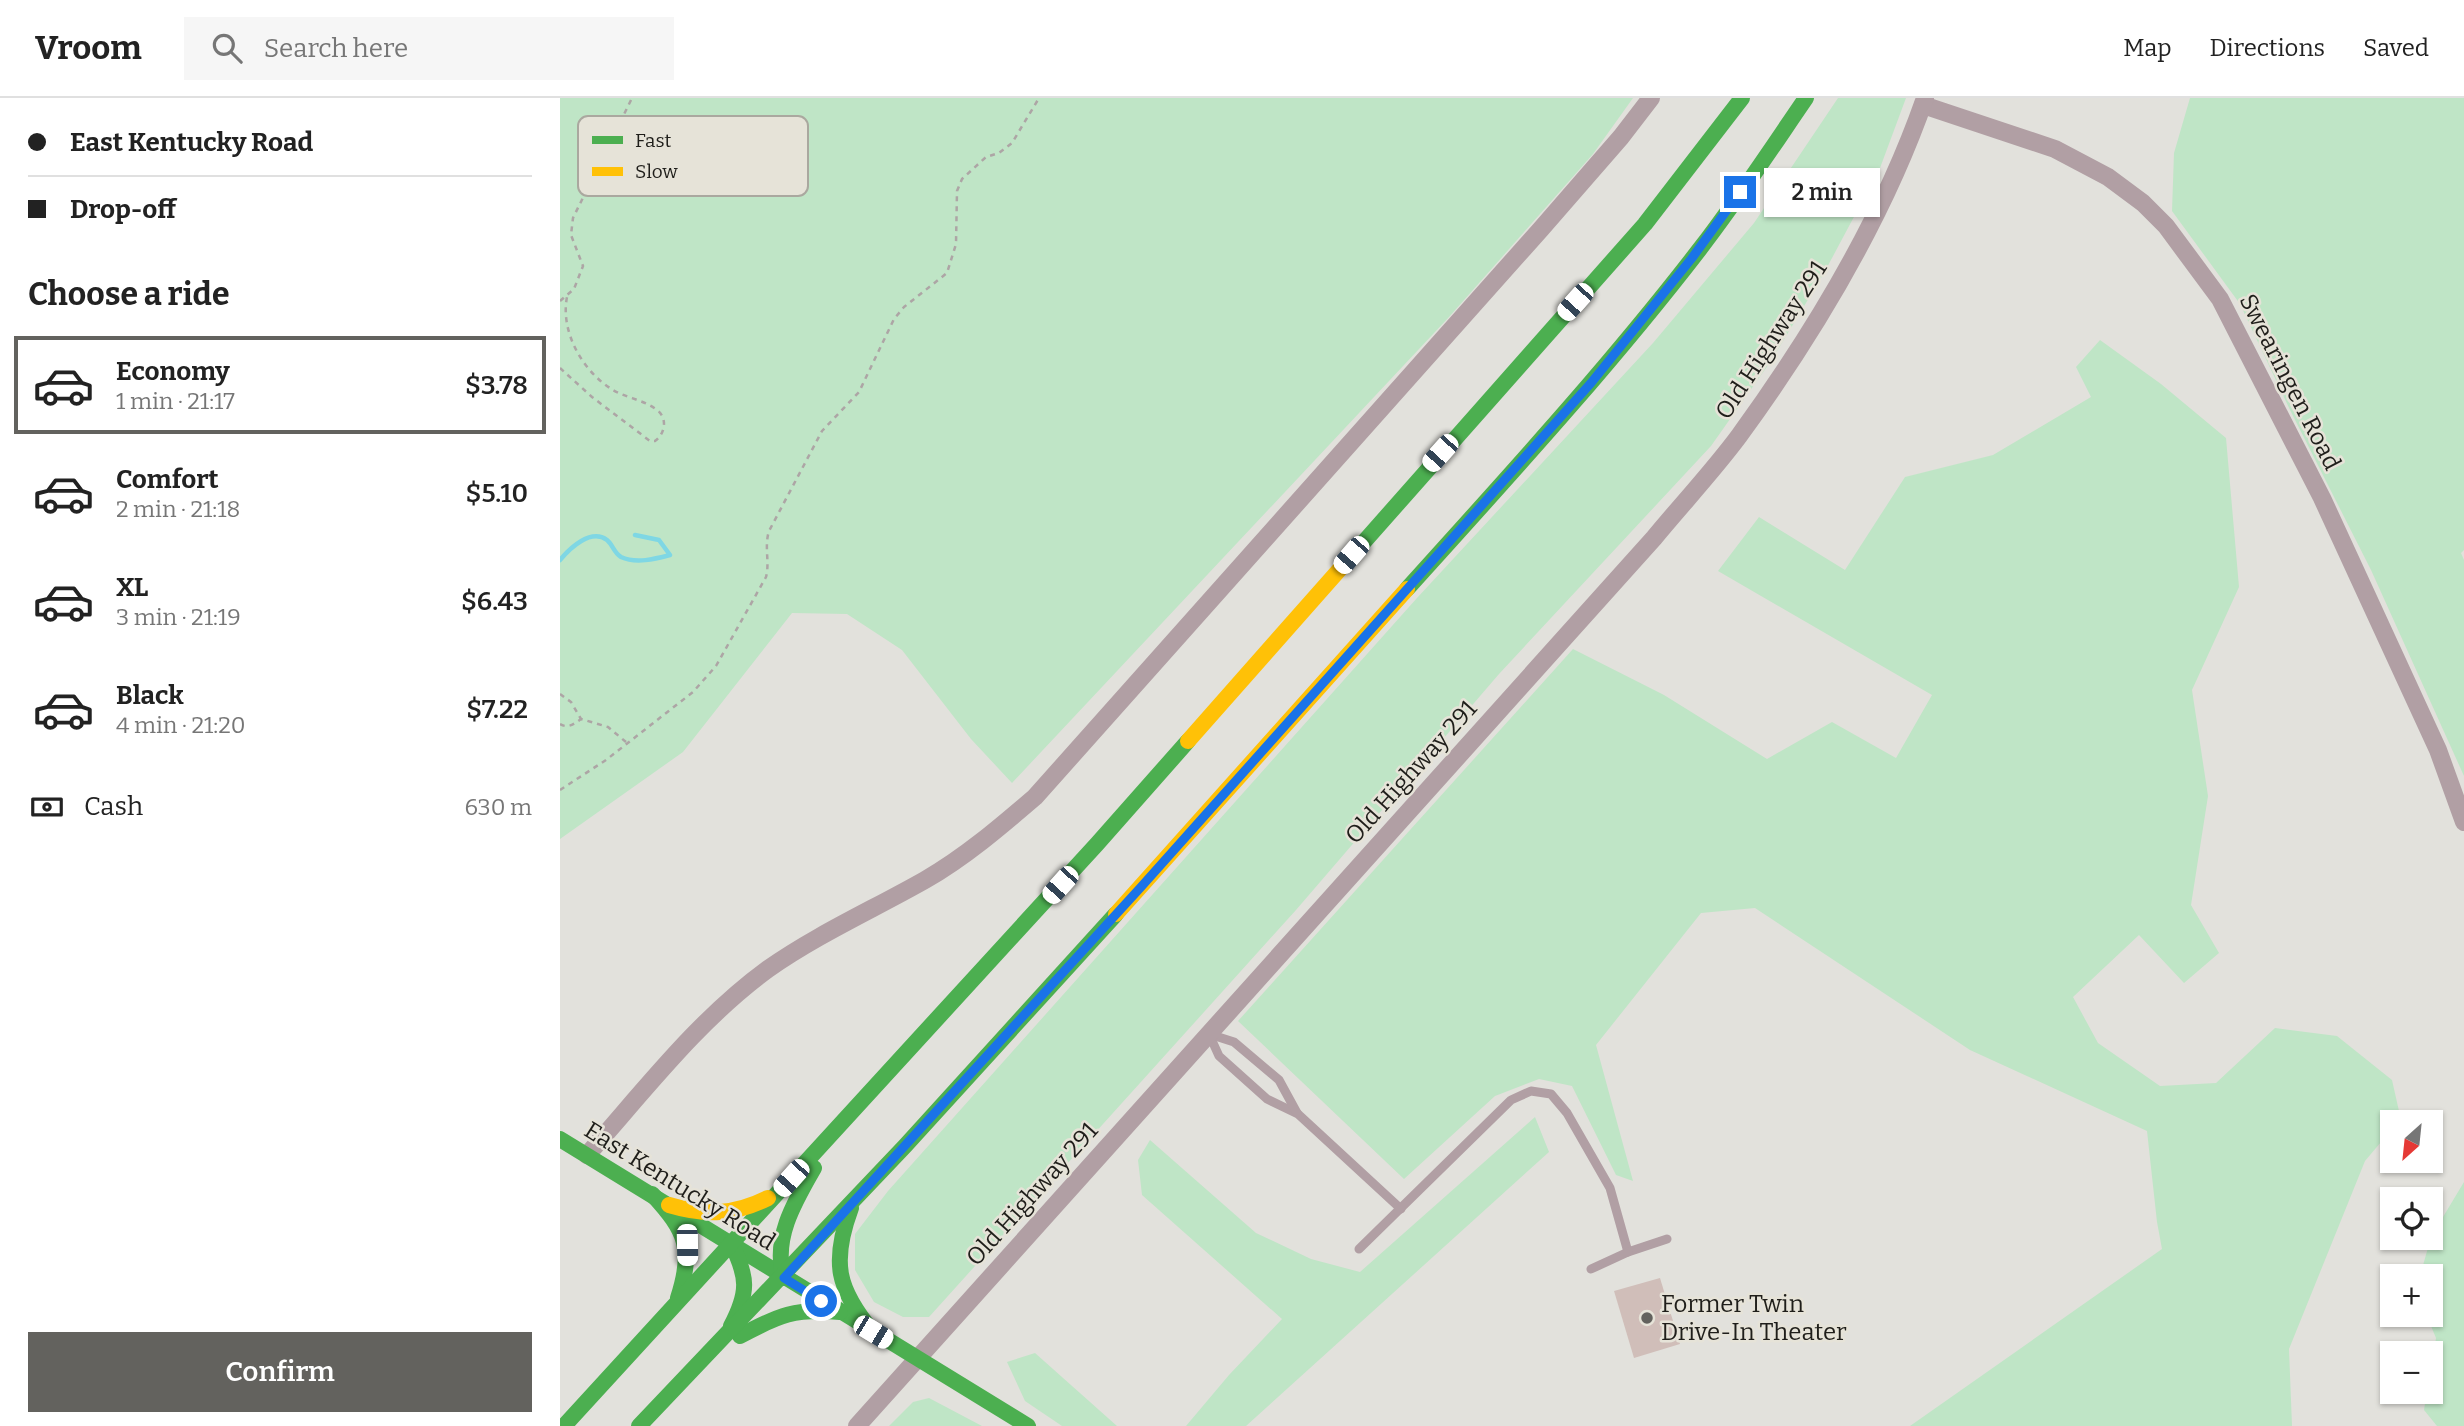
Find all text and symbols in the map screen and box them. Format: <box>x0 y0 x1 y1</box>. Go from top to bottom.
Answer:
search box <box>184 17 674 80</box>
text: Vroom <box>35 28 142 68</box>
icon: search <box>208 29 246 67</box>
text: Search here <box>264 33 408 64</box>
text: Map <box>2123 34 2172 62</box>
text: Directions <box>2210 34 2325 62</box>
text: Saved <box>2363 34 2429 62</box>
legend <box>578 116 808 196</box>
text: East Kentucky Road <box>70 127 313 158</box>
text: Fast <box>635 129 672 152</box>
text: Slow <box>635 160 678 183</box>
callout: 2 min <box>1764 168 1880 217</box>
route end <box>1724 176 1756 208</box>
text: 2 min <box>1792 178 1852 206</box>
text: Drop-off <box>70 194 176 225</box>
street label: Old Highway 291 <box>1709 255 1833 424</box>
text: Choose a ride <box>28 275 229 313</box>
car <box>1554 279 1597 325</box>
street label: Swearingen Road <box>2234 289 2346 475</box>
icon: car <box>32 354 95 417</box>
text: Economy <box>116 356 230 387</box>
text: $3.78 <box>465 370 528 401</box>
text: 1 min · 21:17 <box>116 387 235 415</box>
car <box>1419 430 1462 476</box>
icon: car <box>32 462 95 525</box>
text: Comfort <box>116 464 219 495</box>
text: $5.10 <box>466 478 528 509</box>
text: 2 min · 21:18 <box>116 495 240 523</box>
car <box>1330 532 1373 578</box>
icon: car <box>32 570 95 633</box>
text: XL <box>116 572 148 603</box>
text: $6.43 <box>461 586 528 617</box>
text: 3 min · 21:19 <box>116 603 241 631</box>
icon: car <box>32 678 95 741</box>
text: Black <box>116 680 184 711</box>
text: $7.22 <box>466 694 528 725</box>
street label: Old Highway 291 <box>1339 695 1483 849</box>
text: 4 min · 21:20 <box>116 711 245 739</box>
icon: cash <box>28 788 66 826</box>
text: Cash <box>84 791 143 822</box>
text: 630 m <box>464 793 532 821</box>
car <box>1039 862 1082 908</box>
north arrow <box>2380 1110 2443 1172</box>
map controls <box>2380 1110 2443 1404</box>
street label: East Kentucky Road <box>579 1116 781 1256</box>
street label: Old Highway 291 <box>960 1117 1104 1271</box>
car <box>770 1155 813 1201</box>
button: locate <box>2380 1187 2443 1250</box>
car <box>677 1224 698 1266</box>
button: + <box>2380 1264 2443 1327</box>
route start <box>805 1285 837 1317</box>
place label: Former Twin Drive-In Theater <box>1661 1290 1847 1346</box>
marker: Former Twin Drive-In Theater <box>1639 1310 1655 1326</box>
car <box>850 1312 897 1352</box>
button: Confirm <box>28 1332 532 1412</box>
button: − <box>2380 1341 2443 1404</box>

